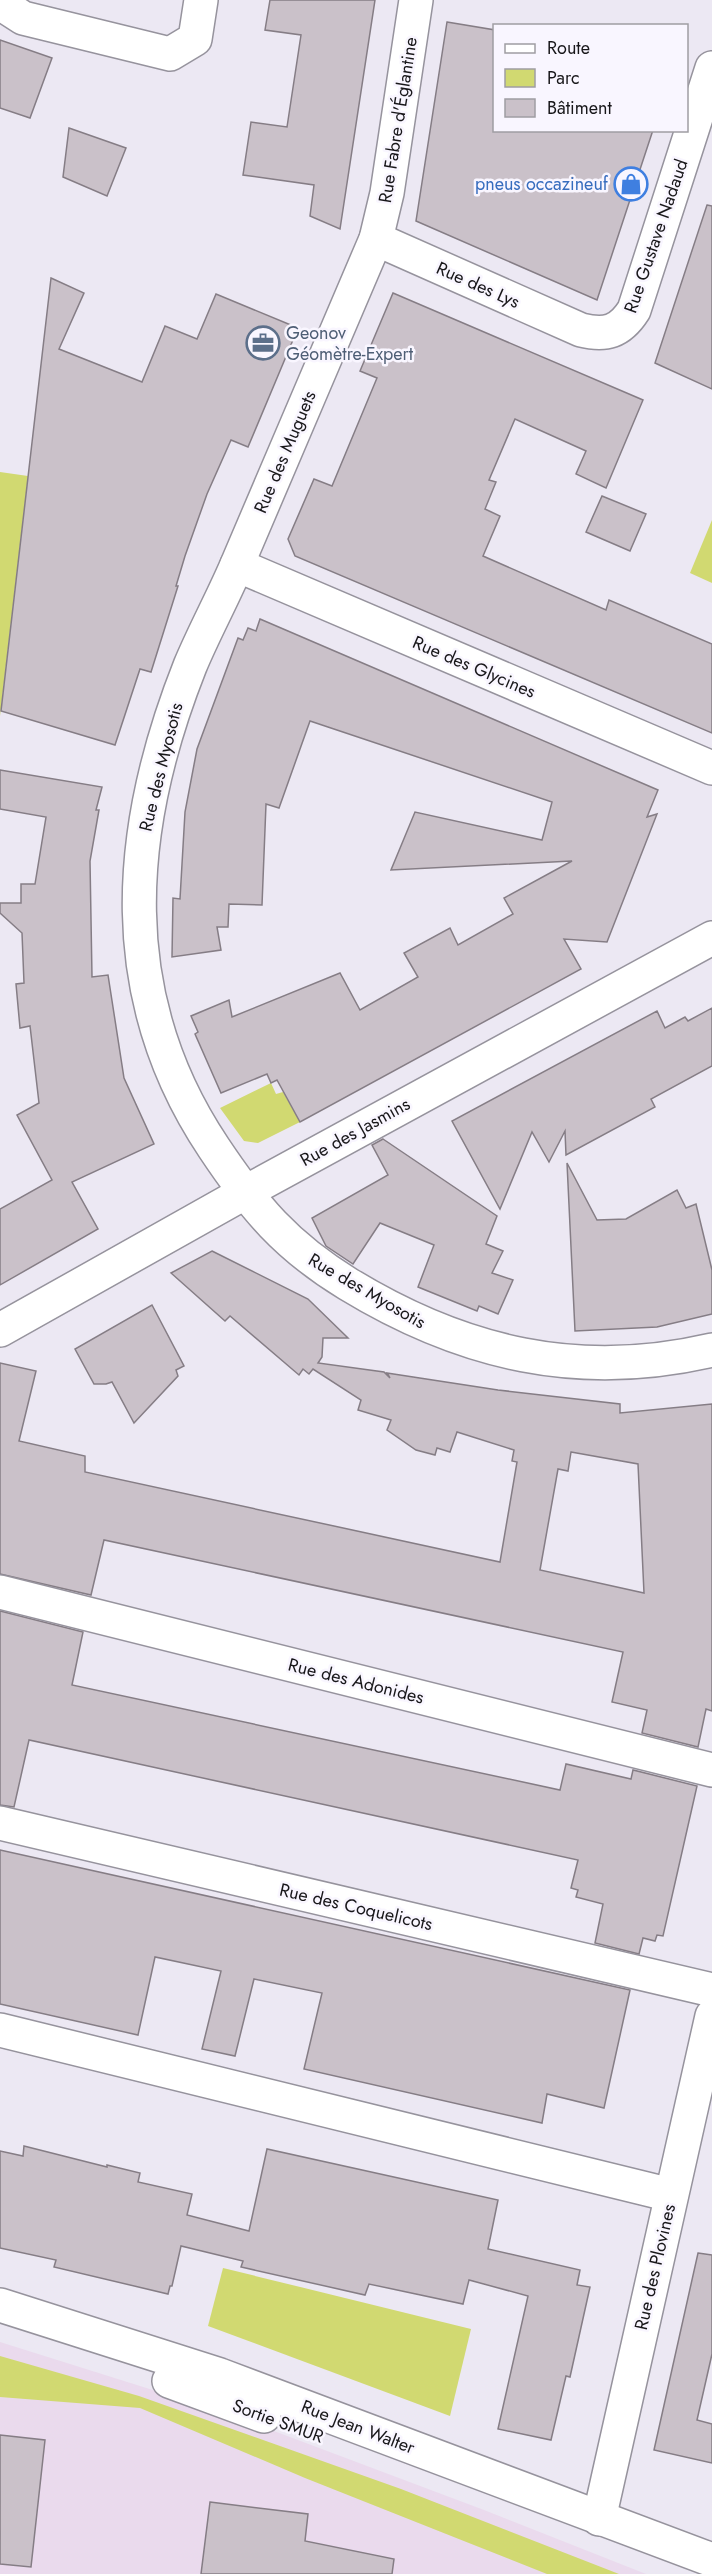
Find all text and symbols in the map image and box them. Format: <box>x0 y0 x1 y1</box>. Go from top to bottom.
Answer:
legend <box>493 24 688 132</box>
street label: Rue Fabre d'Églantine <box>372 35 424 205</box>
text: Route <box>547 35 590 61</box>
text: Parc <box>547 65 580 91</box>
text: Bâtiment <box>547 95 613 121</box>
street label: Rue Gustave Nadaud <box>617 156 695 316</box>
shop icon: pneus occazineuf <box>613 166 649 202</box>
place label: pneus occazineuf <box>475 171 609 197</box>
street label: Rue des Lys <box>432 255 524 315</box>
place label: Geonov Géomètre-Expert <box>286 320 414 367</box>
office icon: Geonov Géomètre-Expert <box>245 325 281 361</box>
street label: Rue des Muguets <box>247 387 323 517</box>
street label: Rue des Glycines <box>408 629 540 705</box>
street label: Rue des Myosotis <box>132 700 190 834</box>
street label: Rue des Jasmins <box>295 1091 415 1173</box>
street label: Rue des Myosotis <box>303 1247 431 1335</box>
street label: Rue des Adonides <box>285 1652 427 1710</box>
street label: Rue des Coquelicots <box>277 1877 435 1937</box>
street label: Rue des Plovines <box>628 2201 682 2333</box>
street label: Sortie SMUR <box>229 2392 327 2450</box>
street label: Rue Jean Walter <box>297 2393 419 2461</box>

